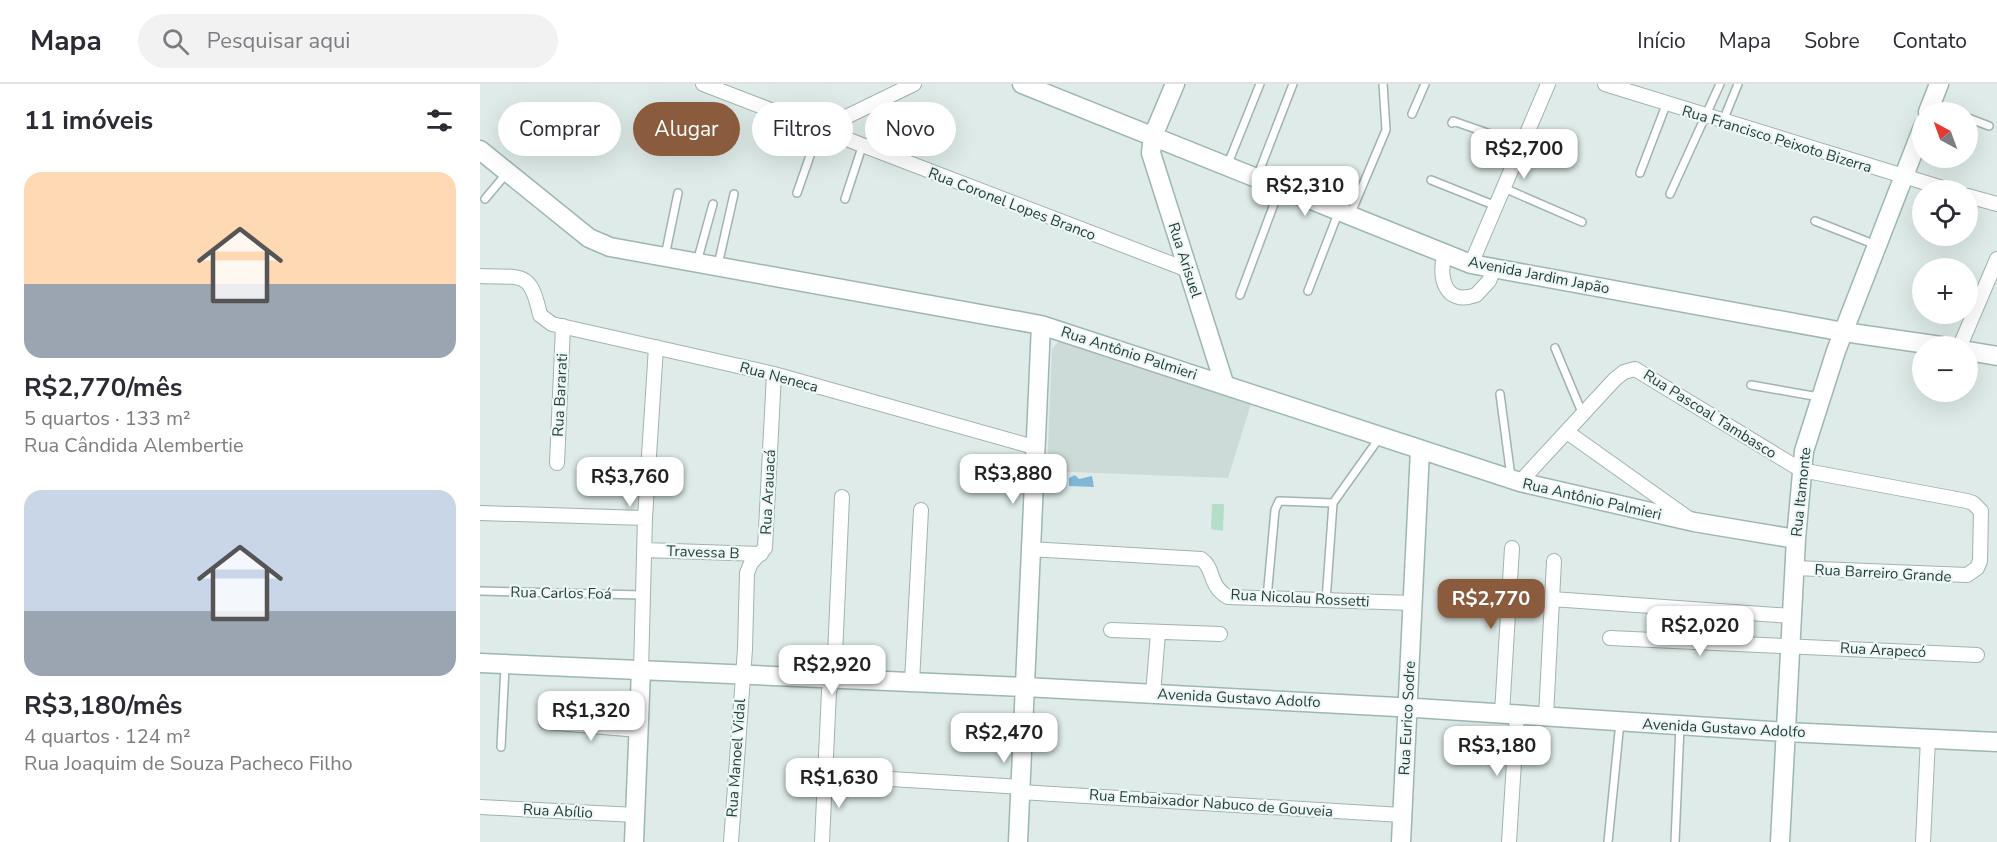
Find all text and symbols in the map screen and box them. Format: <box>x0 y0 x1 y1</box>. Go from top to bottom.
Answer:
search box <box>138 14 558 68</box>
text: Mapa <box>30 22 102 60</box>
icon: search <box>159 25 192 58</box>
text: Pesquisar aqui <box>207 26 350 56</box>
text: Início <box>1637 27 1686 55</box>
text: Mapa <box>1719 27 1771 55</box>
text: Sobre <box>1804 27 1860 55</box>
text: Contato <box>1893 27 1967 55</box>
street label: Rua Francisco Peixoto Bizerra <box>1680 101 1874 177</box>
chip: Comprar <box>498 102 621 156</box>
chip: Alugar <box>633 102 740 156</box>
chip: Filtros <box>752 102 853 156</box>
chip: Novo <box>865 102 956 156</box>
north arrow <box>1912 102 1978 168</box>
map controls <box>1912 102 1978 402</box>
text: 11 imóveis <box>24 103 153 138</box>
icon: filters <box>423 104 456 137</box>
pin: R$2,700 <box>1469 129 1579 180</box>
text: R$2,700 <box>1485 135 1563 162</box>
street label: Rua Coronel Lopes Branco <box>925 163 1099 245</box>
pin: R$2,310 <box>1250 166 1360 217</box>
text: R$2,310 <box>1266 172 1344 199</box>
button: locate <box>1912 180 1978 246</box>
icon: home <box>186 211 294 319</box>
street label: Rua Arisuel <box>1163 220 1207 301</box>
street label: Avenida Jardim Japão <box>1467 251 1611 299</box>
button: + <box>1912 258 1978 324</box>
street label: Rua Antônio Palmieri <box>1058 322 1200 384</box>
button: − <box>1912 336 1978 402</box>
street label: Rua Bararati <box>548 353 572 437</box>
street label: Rua Neneca <box>737 357 821 397</box>
street label: Rua Pascoal Tambasco <box>1640 365 1780 463</box>
text: R$2,770/mês <box>24 370 182 405</box>
text: 5 quartos · 133 m² <box>24 405 191 432</box>
text: Rua Cândida Alembertie <box>24 432 244 459</box>
street label: Rua Itamonte <box>1786 446 1816 538</box>
street label: Rua Arauacá <box>756 449 780 535</box>
pin: R$3,880 <box>958 454 1068 505</box>
pin: R$3,760 <box>575 457 685 508</box>
text: R$3,880 <box>974 460 1052 487</box>
text: R$3,760 <box>591 463 669 490</box>
street label: Rua Antônio Palmieri <box>1521 473 1663 525</box>
icon: home <box>186 529 294 637</box>
street label: Travessa B <box>666 541 740 563</box>
street label: Rua Barreiro Grande <box>1814 559 1952 587</box>
pin: R$2,770 <box>1436 579 1546 630</box>
street label: Rua Carlos Foá <box>510 582 612 604</box>
street label: Rua Nicolau Rossetti <box>1230 584 1370 612</box>
text: R$2,770 <box>1452 585 1530 612</box>
pin: R$2,020 <box>1645 606 1755 657</box>
text: R$2,020 <box>1661 612 1739 639</box>
street label: Rua Arapecó <box>1839 638 1927 662</box>
pin: R$2,920 <box>777 645 887 696</box>
text: R$2,920 <box>793 651 871 678</box>
street label: Rua Eurico Sodre <box>1394 660 1420 776</box>
street label: Avenida Gustavo Adolfo <box>1157 684 1321 712</box>
text: R$3,180/mês <box>24 688 182 723</box>
pin: R$1,320 <box>536 691 646 742</box>
text: R$1,320 <box>552 697 630 724</box>
street label: Rua Manoel Vidal <box>722 697 750 818</box>
pin: R$2,470 <box>949 713 1059 764</box>
street label: Avenida Gustavo Adolfo <box>1642 714 1806 742</box>
text: R$2,470 <box>965 719 1043 746</box>
text: 4 quartos · 124 m² <box>24 723 191 750</box>
pin: R$3,180 <box>1442 726 1552 777</box>
text: R$3,180 <box>1458 732 1536 759</box>
text: Rua Joaquim de Souza Pacheco Filho <box>24 750 353 777</box>
pin: R$1,630 <box>784 758 894 809</box>
text: R$1,630 <box>800 764 878 791</box>
street label: Rua Embaixador Nabuco de Gouveia <box>1088 784 1334 822</box>
street label: Rua Abílio <box>523 799 593 823</box>

